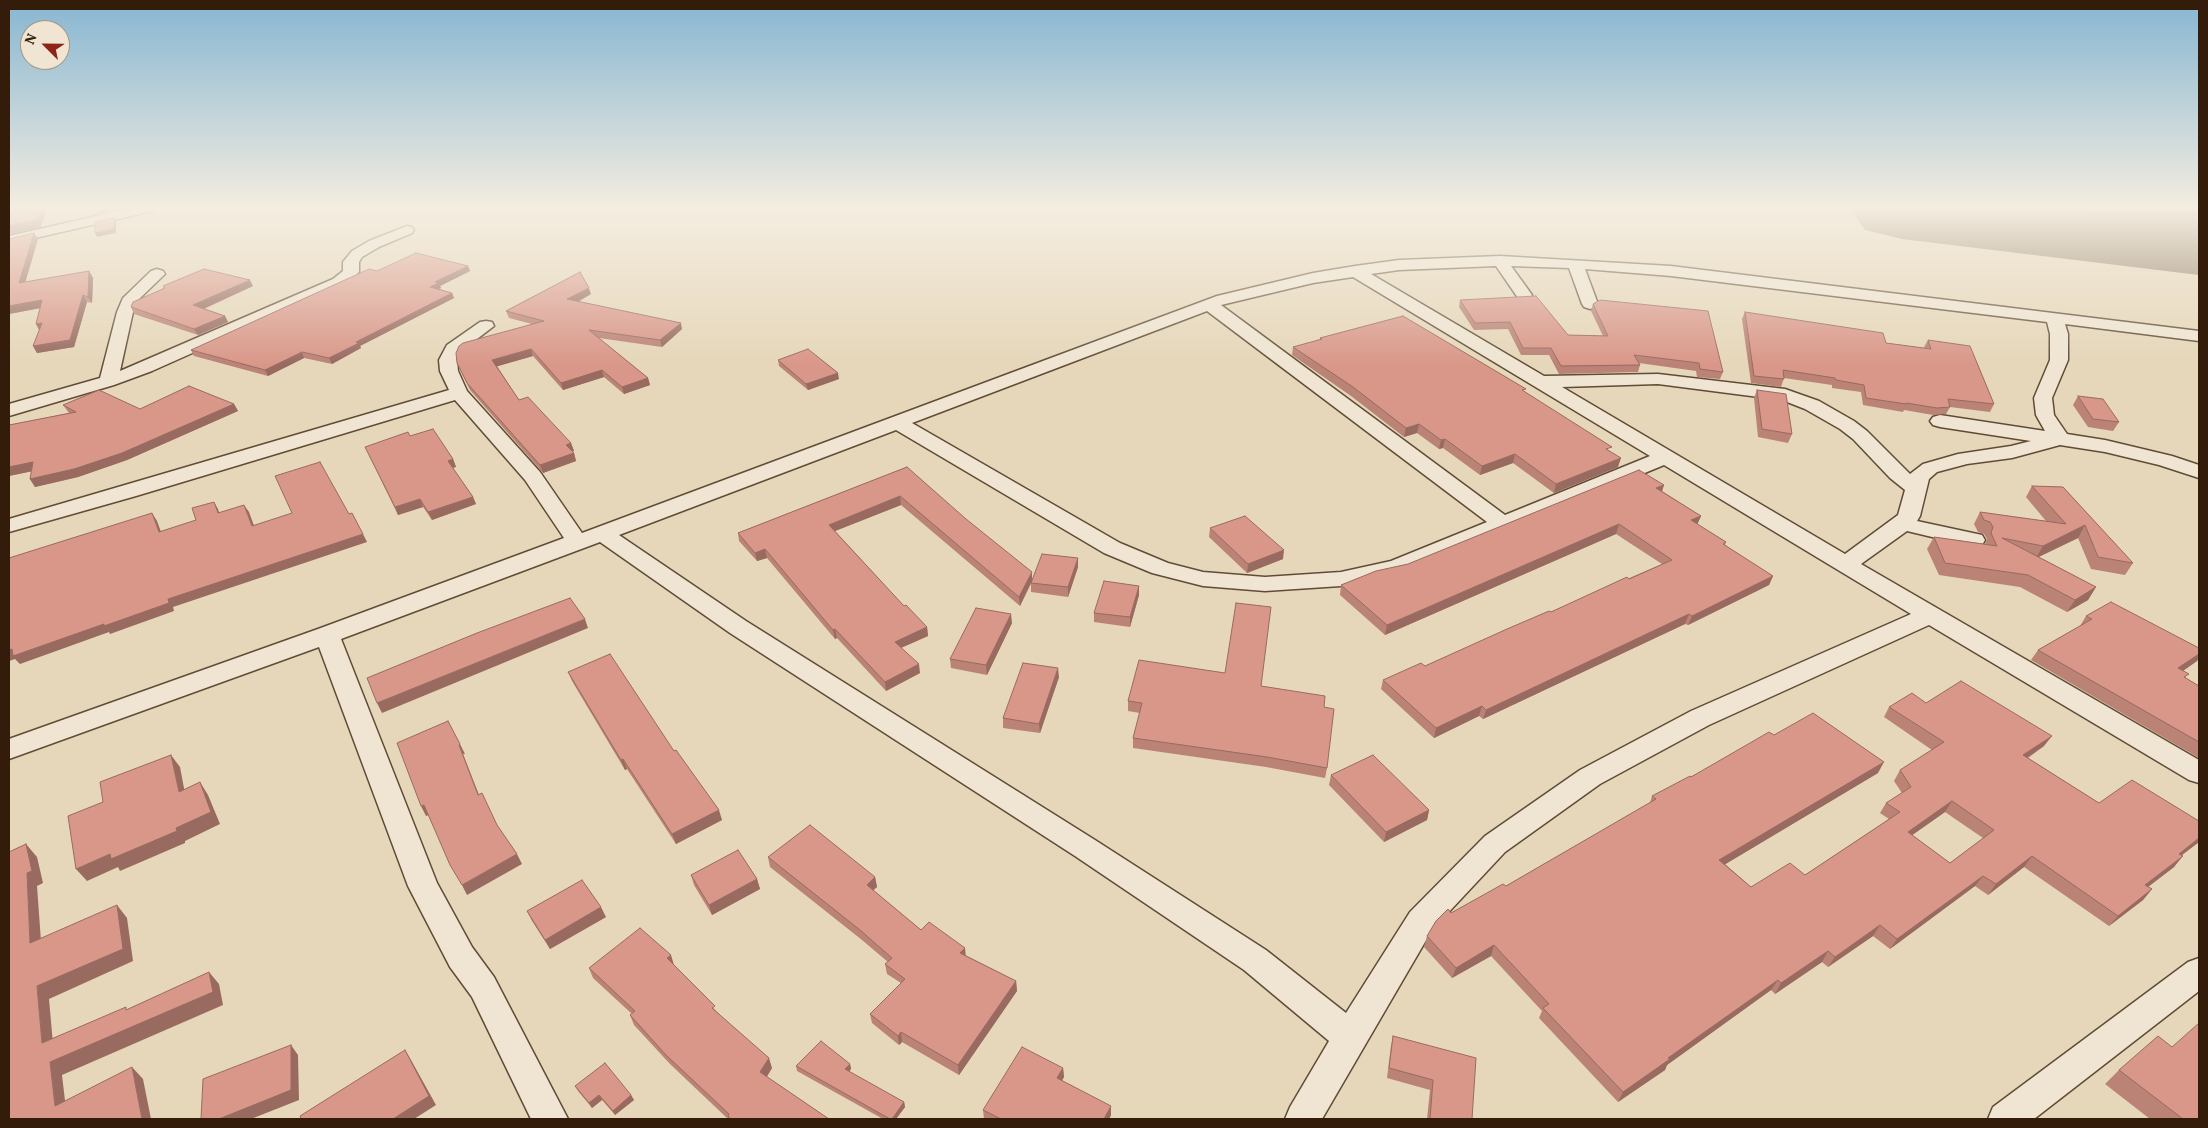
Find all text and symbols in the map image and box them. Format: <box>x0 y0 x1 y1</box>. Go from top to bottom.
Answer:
north arrow <box>20 20 70 70</box>
text: N <box>21 31 42 48</box>

